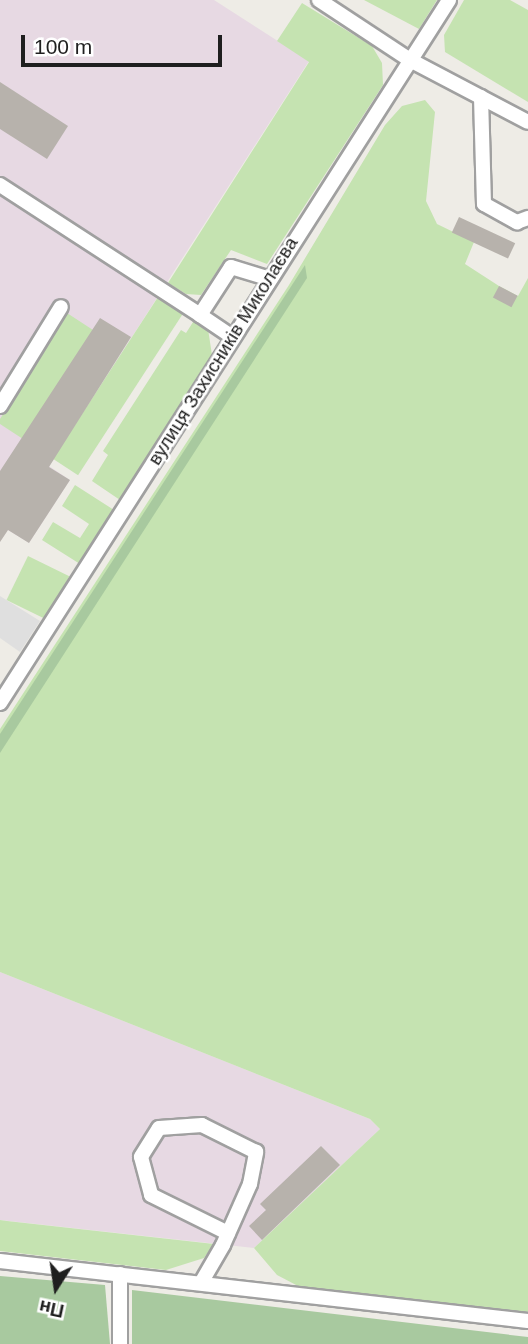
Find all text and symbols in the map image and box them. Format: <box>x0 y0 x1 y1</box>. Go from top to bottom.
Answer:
scale bar <box>24 21 226 65</box>
text: 100 m <box>34 35 92 58</box>
street label: вулиця Захисників Миколаєва <box>143 233 303 469</box>
north arrow <box>21 1253 91 1323</box>
text: Пн <box>37 1296 66 1322</box>

